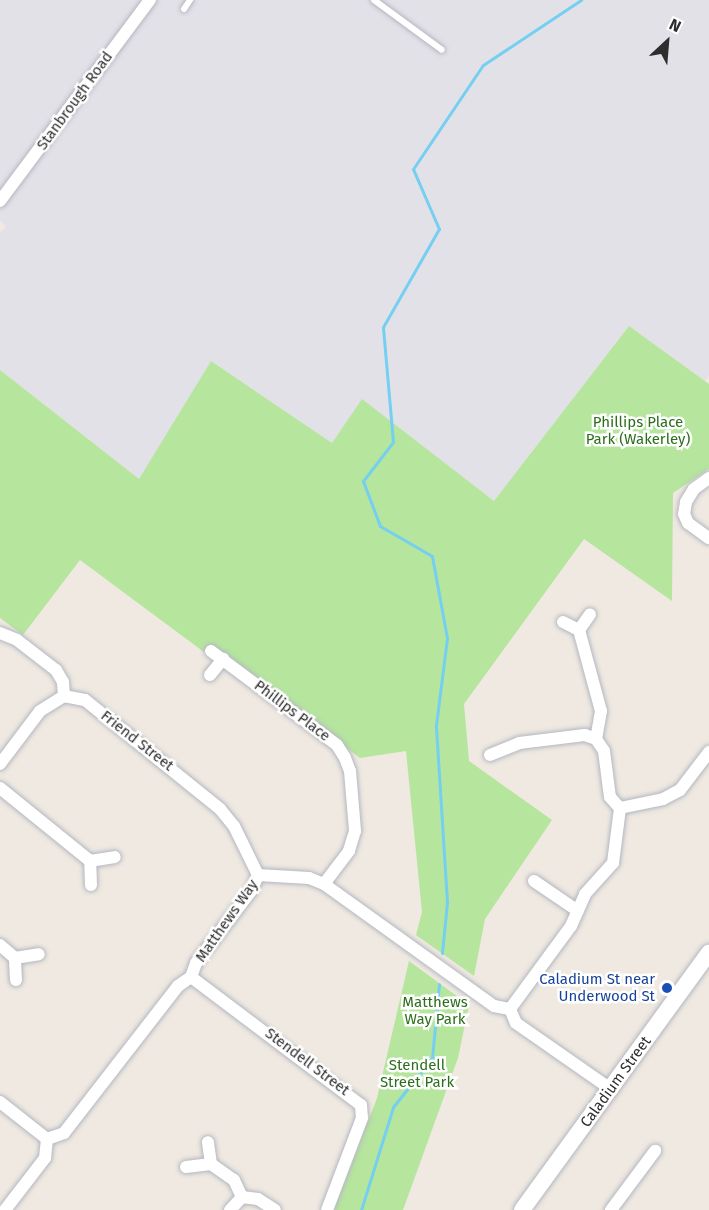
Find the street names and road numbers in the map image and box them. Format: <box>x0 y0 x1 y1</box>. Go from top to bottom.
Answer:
street label: Stanbrough Road <box>33 48 117 154</box>
street label: Phillips Place <box>250 677 334 745</box>
street label: Friend Street <box>97 707 177 775</box>
street label: Matthews Way <box>192 876 262 966</box>
street label: Stendell Street <box>261 1024 353 1100</box>
street label: Caladium Street <box>577 1033 655 1131</box>

